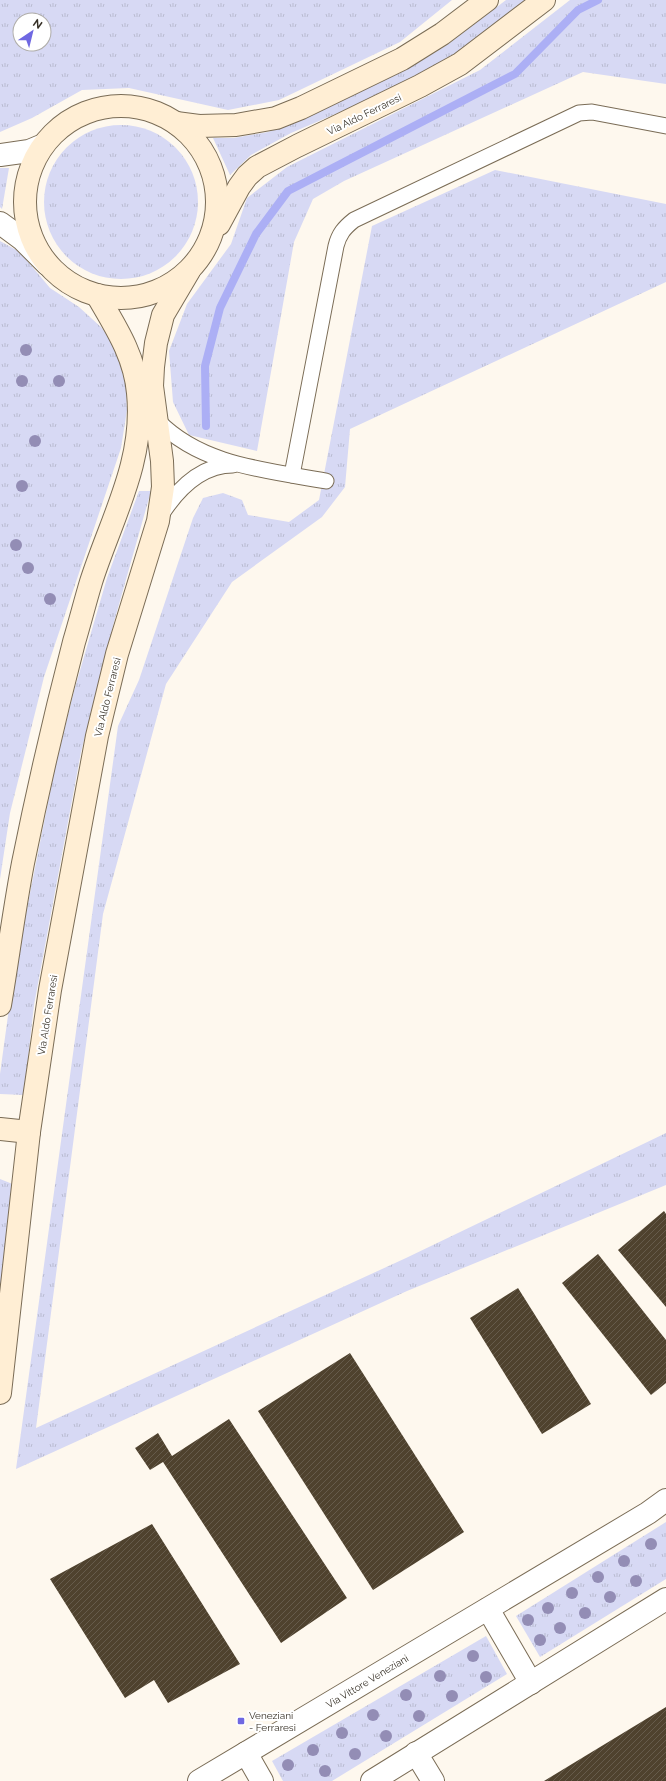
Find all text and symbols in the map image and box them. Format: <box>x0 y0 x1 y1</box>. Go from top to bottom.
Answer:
north arrow <box>12 12 52 52</box>
text: N <box>30 16 45 32</box>
street label: Via Aldo Ferraresi <box>325 92 403 137</box>
street label: Via Aldo Ferraresi <box>92 657 123 738</box>
street label: Via Aldo Ferraresi <box>36 974 59 1056</box>
street label: Via Vittore Veneziani <box>324 1653 410 1710</box>
place label: Veneziani - Ferraresi <box>249 1710 296 1733</box>
marker: Veneziani - Ferraresi <box>236 1716 246 1726</box>

